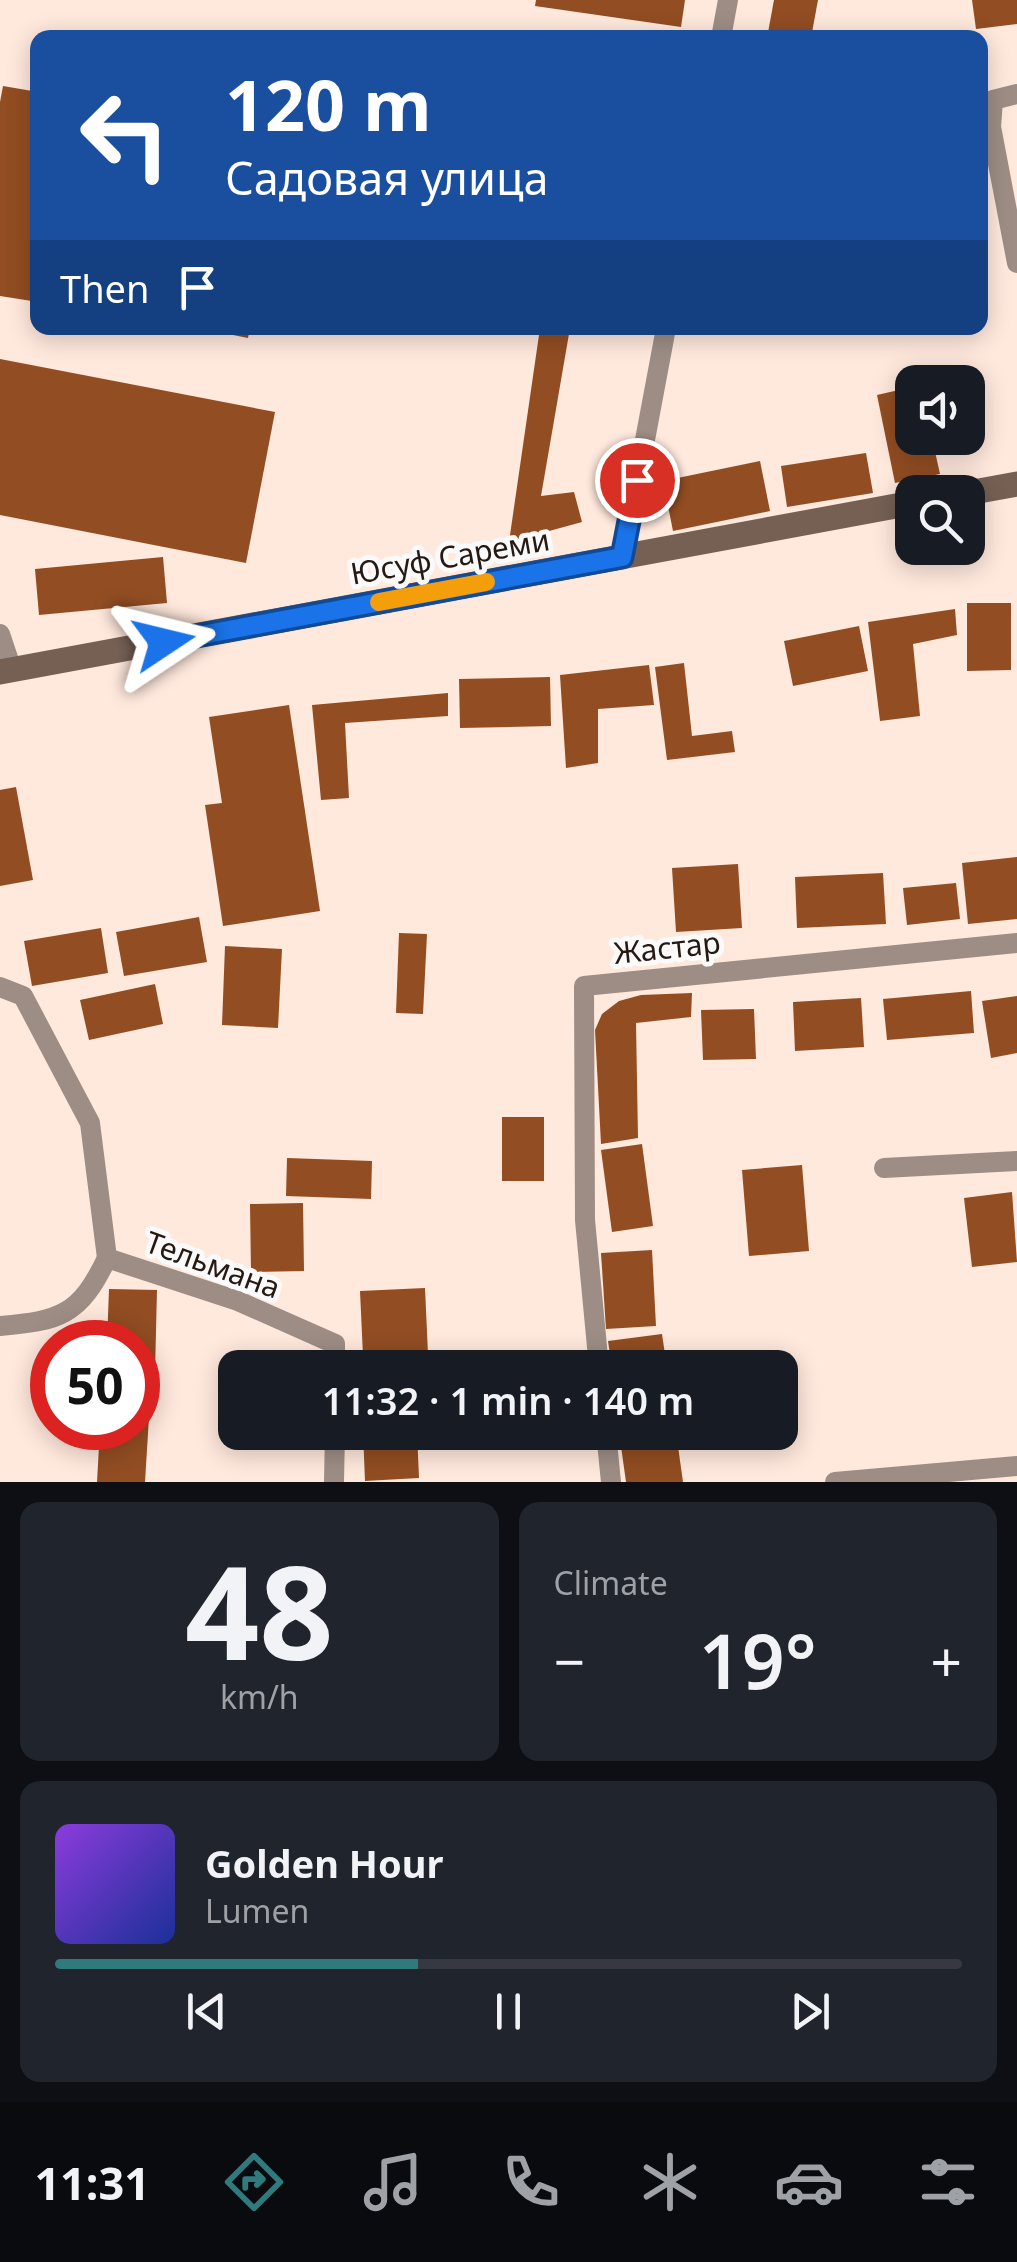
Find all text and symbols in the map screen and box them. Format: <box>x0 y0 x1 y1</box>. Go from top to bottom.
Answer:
text: 120 m <box>225 56 432 152</box>
icon: left <box>60 70 190 200</box>
text: Садовая улица <box>225 147 549 208</box>
icon: arrive <box>170 260 225 315</box>
text: Then <box>60 262 150 314</box>
map controls <box>895 365 985 565</box>
button: sound <box>895 365 985 455</box>
pin <box>595 438 680 523</box>
icon: arrive <box>610 453 665 508</box>
button: search <box>895 475 985 565</box>
street label: Юсуф Сареми <box>347 518 553 594</box>
position arrow <box>112 590 216 694</box>
street label: Жастар <box>612 921 722 973</box>
street label: Тельмана <box>140 1221 286 1307</box>
speed limit sign: 50 <box>30 1320 160 1450</box>
text: 11:32 · 1 min · 140 m <box>322 1374 694 1426</box>
text: 48 <box>185 1521 334 1698</box>
text: Climate <box>554 1561 668 1604</box>
text: 19° <box>699 1609 817 1711</box>
text: − <box>554 1623 585 1698</box>
text: + <box>931 1623 962 1698</box>
text: km/h <box>220 1675 299 1718</box>
text: Golden Hour <box>205 1837 443 1889</box>
text: Lumen <box>205 1889 309 1932</box>
icon: previous <box>179 1984 234 2039</box>
icon: pause <box>481 1984 536 2039</box>
icon: next <box>783 1984 838 2039</box>
icon: directions <box>219 2147 289 2217</box>
icon: music <box>358 2147 428 2217</box>
icon: phone <box>496 2147 566 2217</box>
icon: climate <box>635 2147 705 2217</box>
icon: car <box>774 2147 844 2217</box>
icon: filters <box>913 2147 983 2217</box>
text: 11:31 <box>34 2152 150 2213</box>

